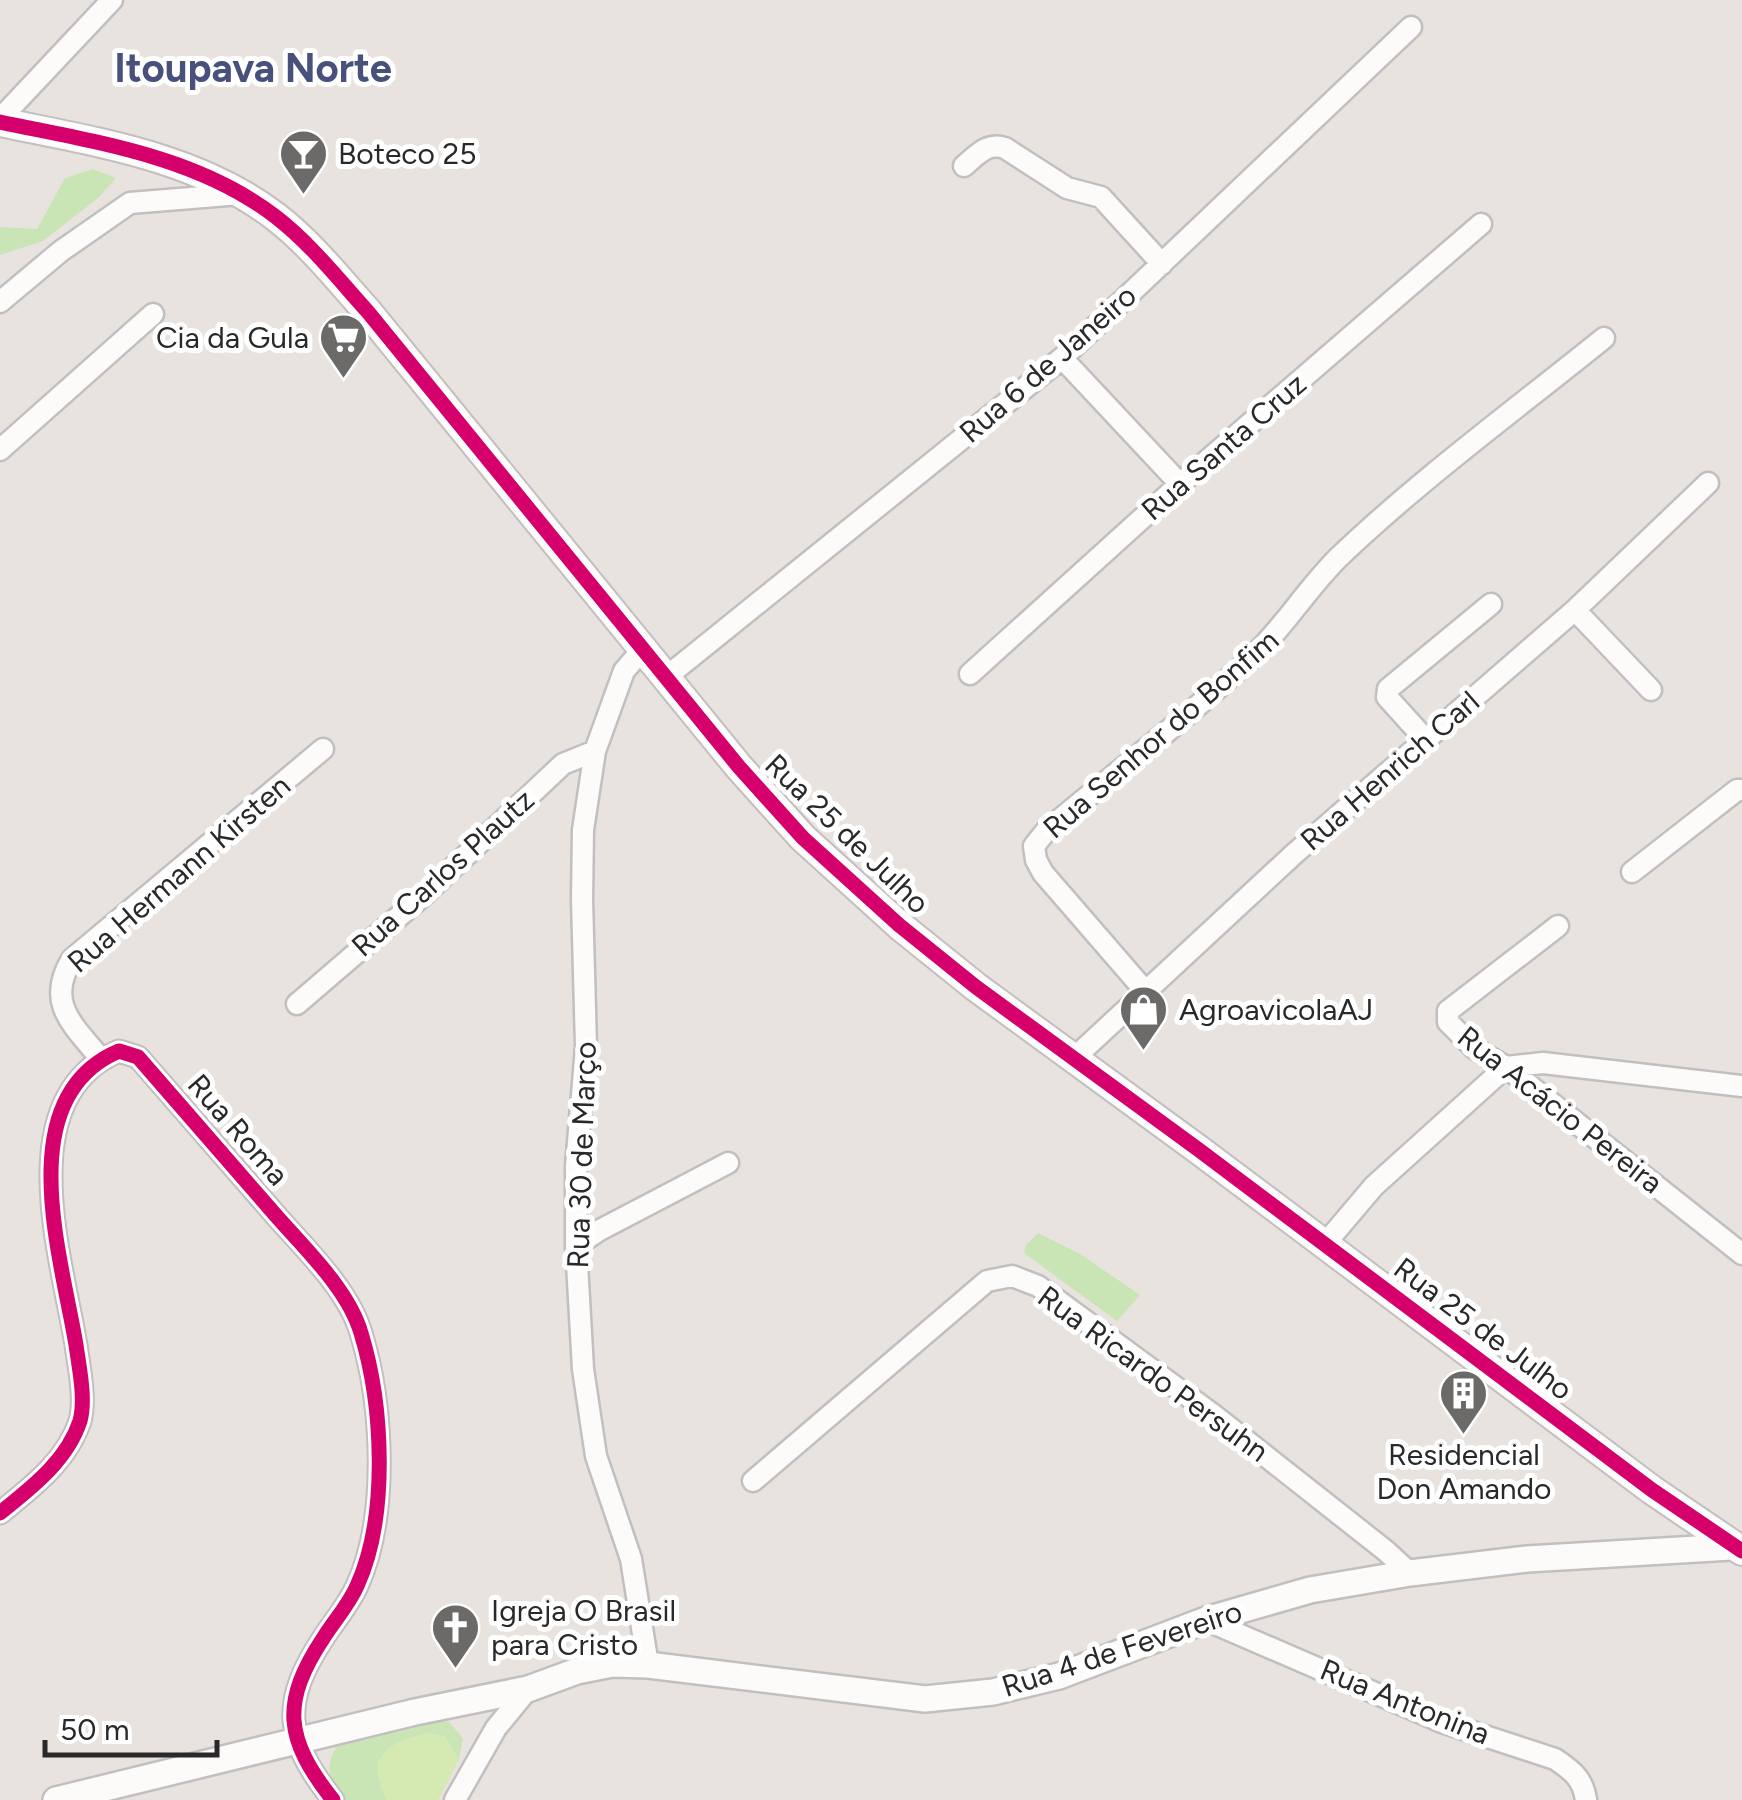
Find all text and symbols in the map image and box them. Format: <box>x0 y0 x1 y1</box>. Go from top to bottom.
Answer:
district label: Itoupava Norte <box>114 44 392 92</box>
bar icon: Boteco 25 <box>277 128 329 196</box>
place label: Boteco 25 <box>338 135 476 172</box>
street label: Rua 6 de Janeiro <box>952 277 1144 451</box>
supermarket icon: Cia da Gula <box>318 312 370 380</box>
place label: Cia da Gula <box>156 319 309 356</box>
street label: Rua Santa Cruz <box>1134 365 1314 528</box>
street label: Rua Senhor do Bonfim <box>1035 621 1286 846</box>
street label: Rua Henrich Carl <box>1293 683 1487 858</box>
street label: Rua 25 de Julho <box>758 746 937 921</box>
street label: Rua Hermann Kirsten <box>60 767 298 980</box>
street label: Rua Carlos Plautz <box>344 781 542 964</box>
shop icon: AgroavicolaAJ <box>1118 984 1170 1052</box>
place label: AgroavicolaAJ <box>1179 991 1373 1028</box>
street label: Rua Acácio Pereira <box>1450 1018 1670 1201</box>
street label: Rua 30 de Março <box>559 1041 604 1269</box>
street label: Rua Roma <box>180 1066 297 1193</box>
street label: Rua 25 de Julho <box>1387 1249 1580 1408</box>
street label: Rua Ricardo Persuhn <box>1031 1278 1276 1470</box>
building icon: Residencial Don Amando <box>1438 1368 1490 1436</box>
place label: Residencial Don Amando <box>1376 1436 1552 1507</box>
place label: Igreja O Brasil para Cristo <box>491 1592 676 1663</box>
street label: Rua 4 de Fevereiro <box>997 1592 1247 1705</box>
church icon: Igreja O Brasil para Cristo <box>430 1602 482 1670</box>
street label: Rua Antonina <box>1315 1651 1495 1752</box>
scale bar <box>45 1695 218 1757</box>
text: 50 m <box>60 1711 129 1748</box>

